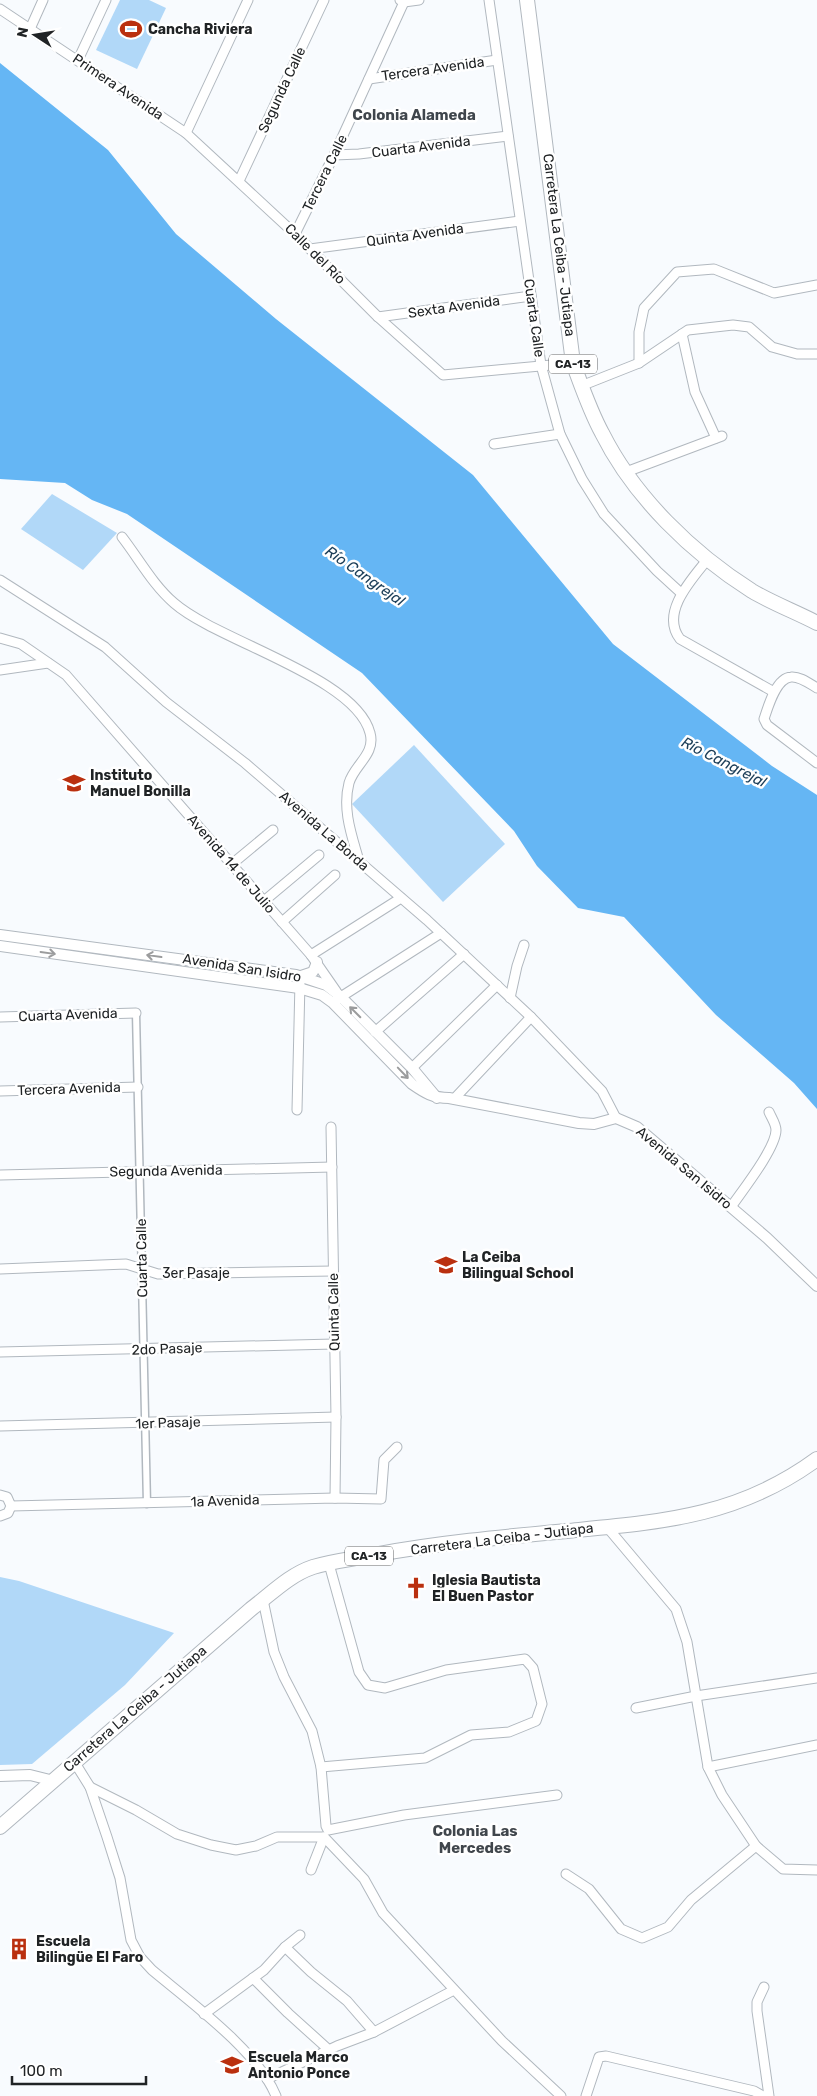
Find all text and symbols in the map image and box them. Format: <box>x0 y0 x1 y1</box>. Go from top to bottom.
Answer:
north arrow <box>10 10 60 60</box>
sports icon: Cancha Riviera <box>118 16 144 42</box>
place label: Cancha Riviera <box>148 21 253 38</box>
text: N <box>13 26 32 39</box>
street label: Segunda Calle <box>255 44 309 136</box>
street label: Primera Avenida <box>69 50 167 124</box>
street label: Tercera Avenida <box>381 53 485 85</box>
district label: Colonia Alameda <box>352 106 476 124</box>
street label: Tercera Calle <box>299 132 351 214</box>
street label: Cuarta Avenida <box>371 133 471 161</box>
street label: Carretera La Ceiba - Jutiapa <box>539 153 579 337</box>
street label: Calle del Río <box>281 220 349 288</box>
street label: Quinta Avenida <box>365 220 465 250</box>
street label: Cuarta Calle <box>520 278 548 359</box>
street label: Sexta Avenida <box>407 292 501 322</box>
road number: CA-13 <box>549 354 597 374</box>
water label: Río Cangrejal <box>322 542 408 610</box>
water label: Río Cangrejal <box>679 733 770 791</box>
place label: Instituto Manuel Bonilla <box>90 767 191 800</box>
school or university icon: Instituto Manuel Bonilla <box>61 770 87 796</box>
street label: Avenida La Borda <box>276 787 372 875</box>
street label: Avenida 14 de Julio <box>183 811 279 917</box>
one-way arrow <box>40 948 56 958</box>
one-way arrow <box>146 950 162 960</box>
street label: Avenida San Isidro <box>181 950 303 986</box>
street label: Cuarta Avenida <box>18 1005 118 1025</box>
one-way arrow <box>349 1006 361 1018</box>
one-way arrow <box>397 1067 409 1080</box>
street label: Tercera Avenida <box>17 1079 121 1099</box>
street label: Avenida San Isidro <box>633 1123 735 1213</box>
street label: Segunda Avenida <box>109 1162 223 1180</box>
street label: Cuarta Calle <box>133 1218 151 1298</box>
place label: La Ceiba Bilingual School <box>462 1249 574 1282</box>
school or university icon: La Ceiba Bilingual School <box>433 1252 459 1278</box>
street label: 3er Pasaje <box>162 1265 230 1282</box>
street label: Quinta Calle <box>325 1273 343 1351</box>
street label: 2do Pasaje <box>131 1339 203 1359</box>
street label: 1er Pasaje <box>135 1413 201 1433</box>
street label: 1a Avenida <box>190 1491 260 1511</box>
street label: Carretera La Ceiba - Jutiapa <box>410 1519 594 1559</box>
road number: CA-13 <box>345 1546 393 1565</box>
place label: Iglesia Bautista El Buen Pastor <box>432 1572 541 1605</box>
church icon: Iglesia Bautista El Buen Pastor <box>403 1575 429 1601</box>
street label: Carretera La Ceiba - Jutiapa <box>60 1642 210 1776</box>
district label: Colonia Las Mercedes <box>432 1822 518 1857</box>
place label: Escuela Bilingüe El Faro <box>36 1933 143 1966</box>
building icon: Escuela Bilingüe El Faro <box>6 1936 32 1962</box>
place label: Escuela Marco Antonio Ponce <box>248 2049 350 2082</box>
school or university icon: Escuela Marco Antonio Ponce <box>219 2052 245 2078</box>
scale bar <box>12 2054 146 2086</box>
text: 100 m <box>20 2062 62 2080</box>

